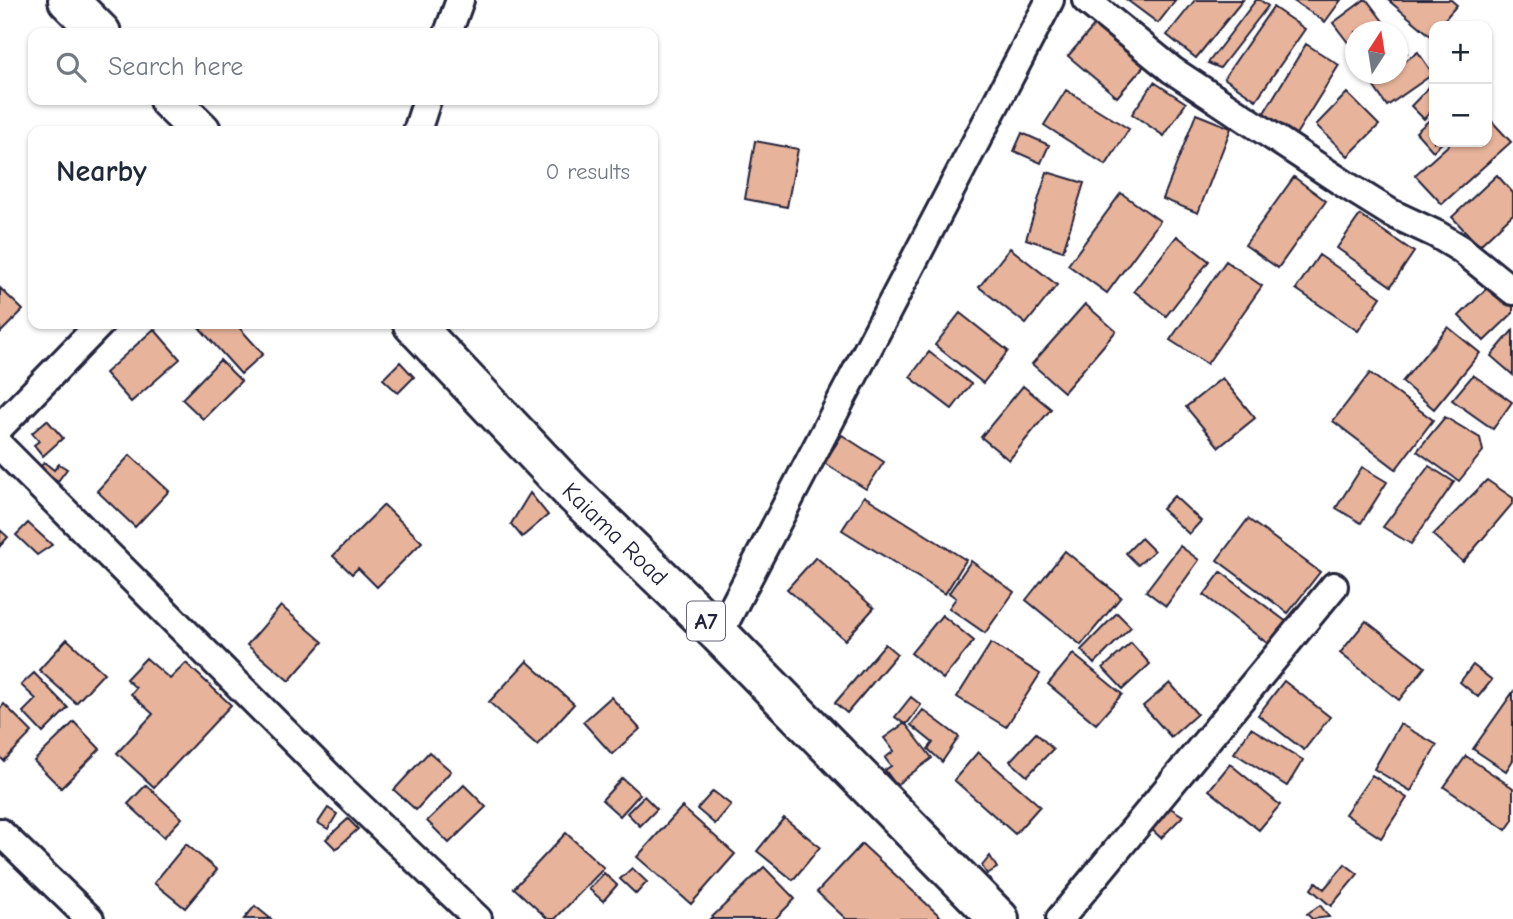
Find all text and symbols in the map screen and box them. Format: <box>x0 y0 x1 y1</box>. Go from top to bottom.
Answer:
north arrow <box>1345 21 1408 84</box>
map controls <box>1429 21 1492 147</box>
button: + <box>1429 21 1492 84</box>
search box <box>28 28 658 105</box>
icon: search <box>52 48 90 86</box>
text: Search here <box>108 52 243 82</box>
button: − <box>1429 84 1492 147</box>
text: Nearby <box>56 154 147 189</box>
text: 0 results <box>546 158 630 185</box>
street label: Kaiama Road <box>556 477 674 591</box>
road number: A7 <box>687 601 725 640</box>

